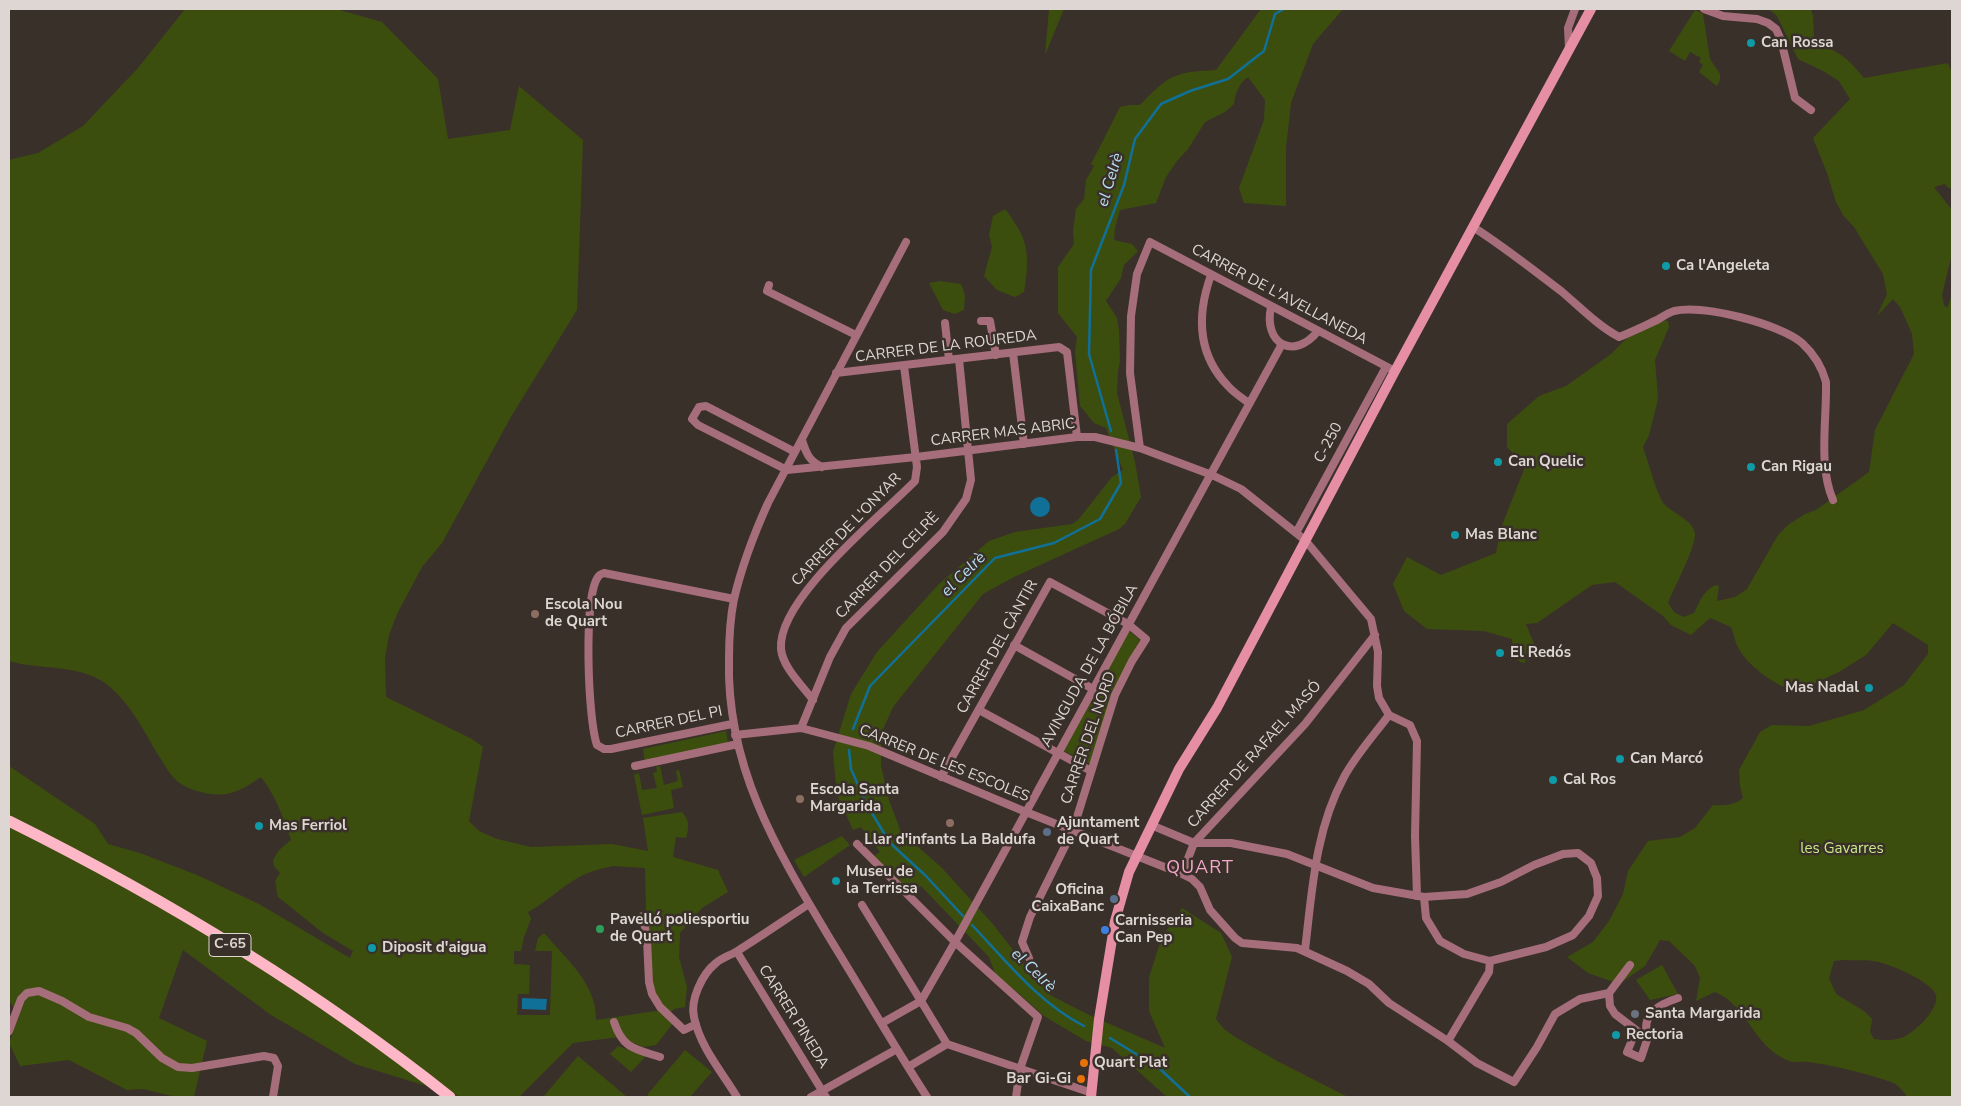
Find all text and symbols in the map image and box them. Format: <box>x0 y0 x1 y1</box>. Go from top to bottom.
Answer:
place label: Can Rossa <box>1761 34 1834 52</box>
marker: Can Rossa <box>1745 37 1757 49</box>
water label: el Celrè <box>1094 151 1128 209</box>
street label: CARRER DE L'AVELLANEDA <box>1188 241 1370 349</box>
place label: Ca l'Angeleta <box>1676 257 1770 275</box>
marker: Ca l'Angeleta <box>1660 260 1672 272</box>
street label: CARRER DE LA ROUREDA <box>854 327 1038 367</box>
street label: CARRER MAS ABRIC <box>930 415 1076 451</box>
street label: C-250 <box>1311 420 1347 466</box>
place label: Can Quelic <box>1508 453 1583 471</box>
marker: Can Quelic <box>1492 456 1504 468</box>
place label: Can Rigau <box>1761 458 1832 476</box>
marker: Can Rigau <box>1745 461 1757 473</box>
street label: CARRER DE L'ONYAR <box>788 470 906 590</box>
street label: CARRER DEL CELRÈ <box>833 509 943 623</box>
place label: Mas Blanc <box>1465 526 1537 544</box>
marker: Mas Blanc <box>1449 529 1461 541</box>
water label: el Celrè <box>938 549 990 601</box>
street label: CARRER DEL CÀNTIR <box>954 577 1042 717</box>
street label: AVINGUDA DE LA BÓBILA <box>1038 581 1142 751</box>
place label: Escola Nou de Quart <box>545 596 622 631</box>
marker: Escola Nou de Quart <box>529 608 541 620</box>
place label: El Redós <box>1510 644 1571 662</box>
marker: El Redós <box>1494 647 1506 659</box>
street label: CARRER DEL NORD <box>1058 669 1120 807</box>
street label: CARRER DE RAFAEL MASÓ <box>1184 678 1326 832</box>
place label: Mas Nadal <box>1785 679 1859 697</box>
marker: Mas Nadal <box>1863 682 1875 694</box>
street label: CARRER DEL PI <box>614 703 724 743</box>
street label: CARRER DE LES ESCOLES <box>856 722 1032 806</box>
place label: Can Marcó <box>1630 750 1703 768</box>
marker: Can Marcó <box>1614 753 1626 765</box>
place label: Cal Ros <box>1563 771 1616 789</box>
marker: Cal Ros <box>1547 774 1559 786</box>
place label: Escola Santa Margarida <box>810 781 899 816</box>
marker: Escola Santa Margarida <box>794 793 806 805</box>
place label: Ajuntament de Quart <box>1057 814 1139 849</box>
place label: Mas Ferriol <box>269 817 347 835</box>
marker: Llar d'infants La Baldufa <box>944 817 956 829</box>
marker: Mas Ferriol <box>253 820 265 832</box>
marker: Ajuntament de Quart <box>1041 826 1053 838</box>
place label: Llar d'infants La Baldufa <box>864 831 1036 849</box>
park label: les Gavarres <box>1800 840 1884 858</box>
district label: QUART <box>1166 858 1234 880</box>
place label: Museu de la Terrissa <box>846 863 918 898</box>
marker: Museu de la Terrissa <box>830 875 842 887</box>
place label: Oficina CaixaBanc <box>1031 881 1104 916</box>
marker: Oficina CaixaBanc <box>1108 893 1120 905</box>
place label: Pavelló poliesportiu de Quart <box>610 911 750 946</box>
place label: Carnisseria Can Pep <box>1115 912 1192 947</box>
marker: Pavelló poliesportiu de Quart <box>594 923 606 935</box>
marker: Carnisseria Can Pep <box>1099 924 1111 936</box>
road number: C-65 <box>209 934 251 956</box>
place label: Diposit d'aigua <box>382 939 486 957</box>
marker: Diposit d'aigua <box>366 942 378 954</box>
water label: el Celrè <box>1007 945 1059 997</box>
street label: CARRER PINEDA <box>754 962 832 1072</box>
place label: Santa Margarida <box>1645 1005 1761 1023</box>
marker: Santa Margarida <box>1629 1008 1641 1020</box>
place label: Rectoria <box>1626 1026 1684 1044</box>
marker: Rectoria <box>1610 1029 1622 1041</box>
place label: Quart Plat <box>1094 1054 1167 1072</box>
marker: Quart Plat <box>1078 1057 1090 1069</box>
place label: Bar Gi-Gi <box>1006 1070 1071 1088</box>
marker: Bar Gi-Gi <box>1075 1073 1087 1085</box>

